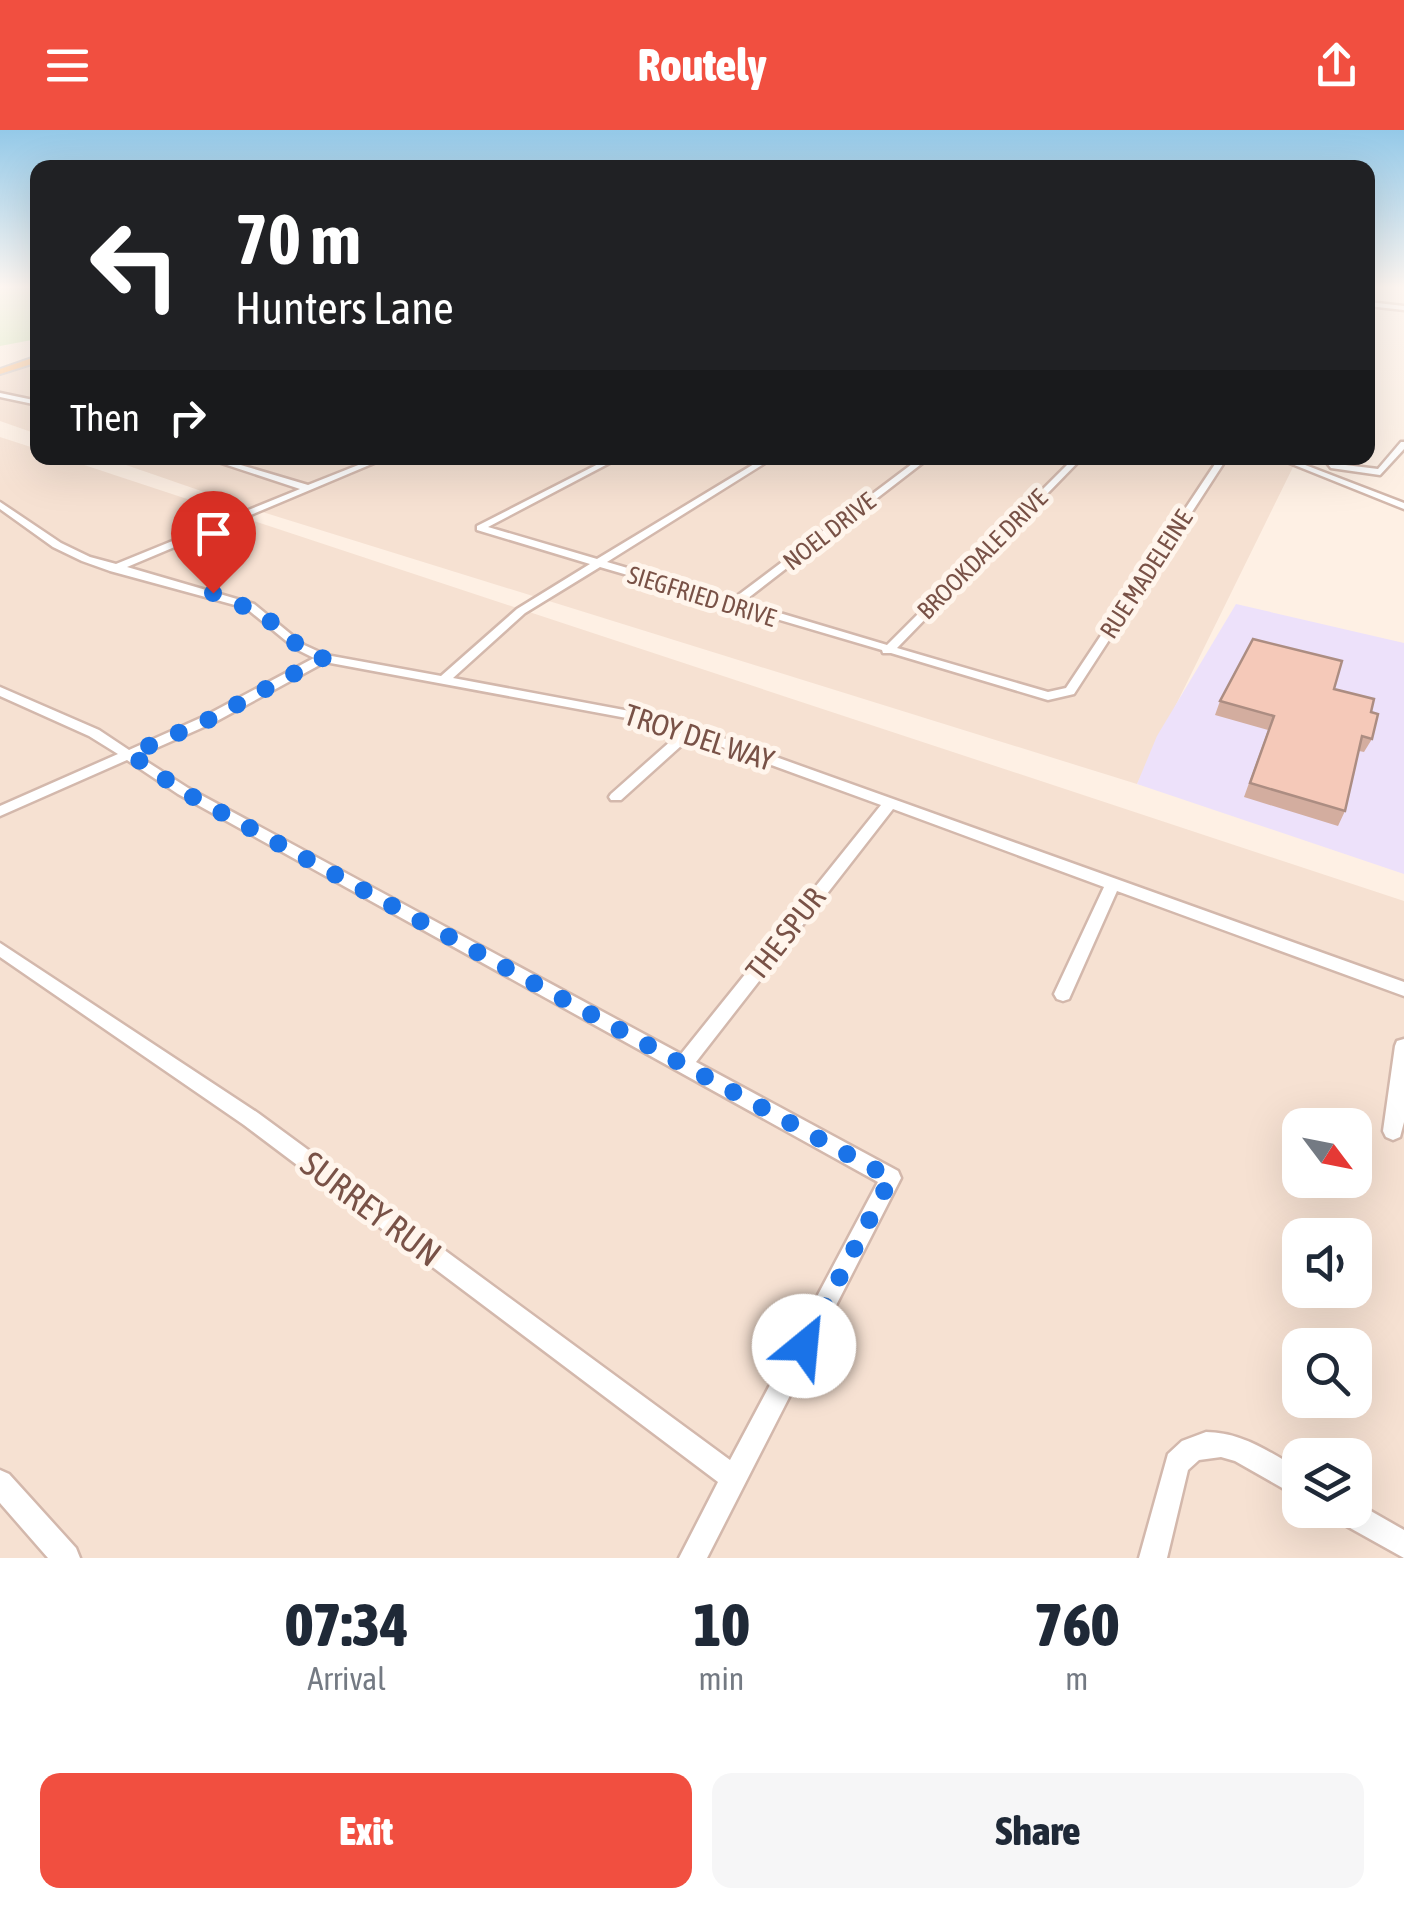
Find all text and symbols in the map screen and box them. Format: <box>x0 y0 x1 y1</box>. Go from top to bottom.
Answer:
icon: menu <box>40 38 95 93</box>
icon: share <box>1309 38 1364 93</box>
text: Routely <box>638 39 766 91</box>
text: 70 m <box>235 199 361 279</box>
icon: left <box>70 200 200 330</box>
text: Hunters Lane <box>235 282 454 334</box>
icon: right <box>160 390 215 445</box>
text: Then <box>70 396 140 439</box>
street label: BROOKDALE DRIVE <box>912 483 1053 624</box>
street label: NOEL DRIVE <box>777 486 881 576</box>
pin <box>171 491 256 594</box>
street label: RUE MADELEINE <box>1094 504 1198 643</box>
icon: arrive <box>186 506 241 561</box>
street label: SIEGFRIED DRIVE <box>624 560 780 632</box>
street label: TROY DEL WAY <box>620 697 779 777</box>
street label: THE SPUR <box>739 881 832 986</box>
north arrow <box>1282 1108 1372 1198</box>
map controls <box>1282 1108 1372 1528</box>
street label: SURREY RUN <box>294 1143 449 1274</box>
button: sound <box>1282 1218 1372 1308</box>
position arrow <box>752 1294 856 1398</box>
button: search <box>1282 1328 1372 1418</box>
button: layers <box>1282 1438 1372 1528</box>
text: 07:34 <box>285 1590 408 1659</box>
text: 10 <box>693 1590 750 1659</box>
text: 760 <box>1035 1590 1119 1659</box>
text: Arrival <box>308 1660 386 1697</box>
text: min <box>698 1660 744 1697</box>
text: m <box>1065 1660 1088 1697</box>
button: Exit <box>40 1773 692 1888</box>
button: Share <box>712 1773 1364 1888</box>

